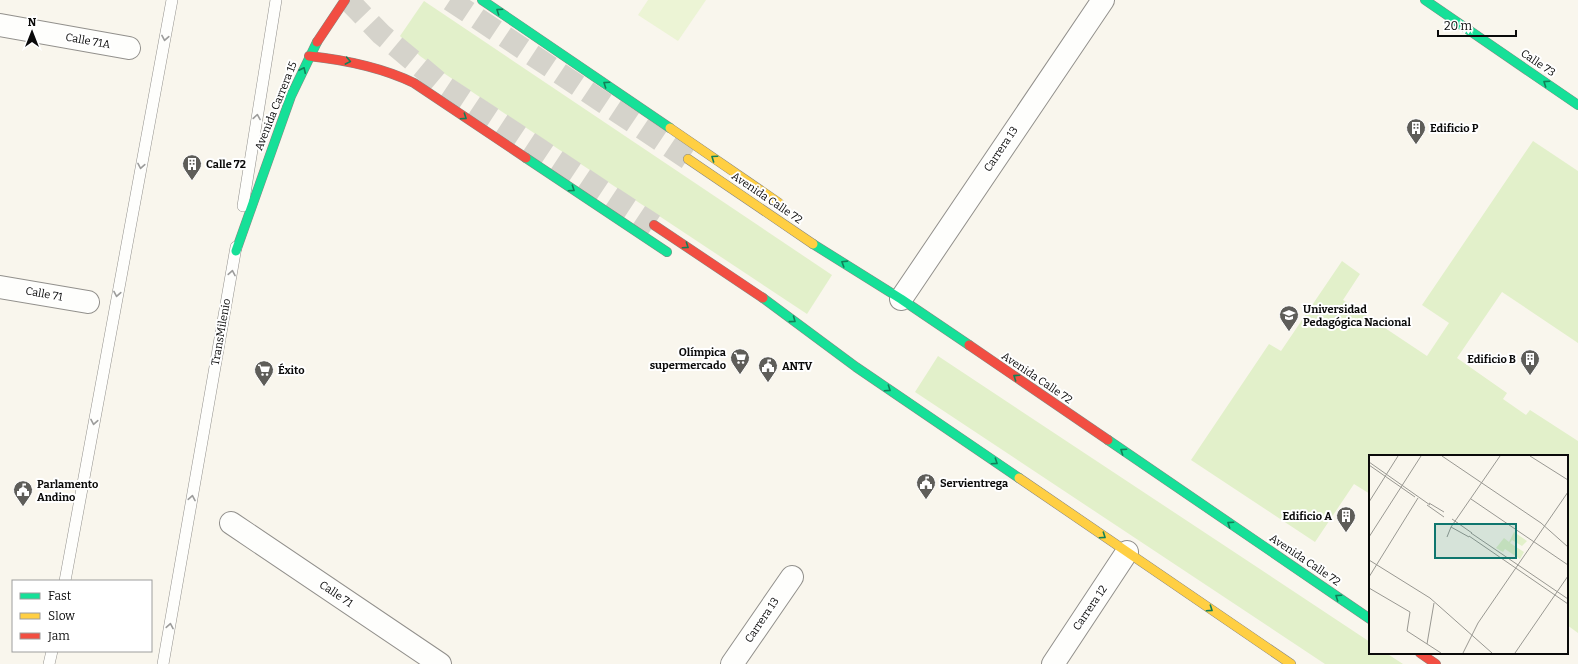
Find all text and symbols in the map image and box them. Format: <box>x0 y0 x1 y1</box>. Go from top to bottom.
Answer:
one-way arrow <box>496 9 503 16</box>
north arrow <box>12 12 52 52</box>
scale bar <box>1438 12 1516 38</box>
text: N <box>28 16 37 29</box>
text: 20 m <box>1444 19 1473 33</box>
street label: Calle 71A <box>65 31 112 51</box>
one-way arrow <box>161 35 169 41</box>
street label: Calle 73 <box>1518 47 1558 79</box>
one-way arrow <box>345 56 351 65</box>
street label: Avenida Carrera 15 <box>252 59 300 152</box>
one-way arrow <box>298 67 306 74</box>
one-way arrow <box>1543 80 1550 88</box>
one-way arrow <box>604 82 611 89</box>
one-way arrow <box>460 112 467 119</box>
one-way arrow <box>252 114 261 120</box>
building icon: Edificio P <box>1405 117 1427 145</box>
place label: Edificio P <box>1430 122 1479 135</box>
street label: Carrera 13 <box>981 124 1021 174</box>
building icon: Calle 72 <box>181 153 203 181</box>
one-way arrow <box>711 156 718 163</box>
place label: Calle 72 <box>206 158 246 171</box>
one-way arrow <box>137 163 146 169</box>
street label: Avenida Calle 72 <box>729 170 805 226</box>
one-way arrow <box>568 184 575 191</box>
one-way arrow <box>682 242 689 249</box>
one-way arrow <box>841 261 848 268</box>
one-way arrow <box>227 270 235 276</box>
street label: Calle 71 <box>24 284 64 304</box>
one-way arrow <box>114 291 122 297</box>
street label: TransMilenio <box>209 298 233 366</box>
place label: Universidad Pedagógica Nacional <box>1303 303 1411 329</box>
school or university icon: Universidad Pedagógica Nacional <box>1278 304 1300 332</box>
one-way arrow <box>789 315 796 322</box>
place label: Olímpica supermercado <box>650 346 727 372</box>
supermarket icon: Olímpica supermercado <box>729 347 751 375</box>
building icon: Edificio B <box>1519 348 1541 376</box>
street label: Avenida Calle 72 <box>999 350 1075 406</box>
place label: Edificio B <box>1467 353 1516 366</box>
public building icon: ANTV <box>757 355 779 383</box>
supermarket icon: Éxito <box>253 359 275 387</box>
place label: ANTV <box>782 360 813 373</box>
place label: Éxito <box>278 363 305 377</box>
one-way arrow <box>1013 375 1020 382</box>
one-way arrow <box>884 384 891 392</box>
one-way arrow <box>90 419 99 425</box>
one-way arrow <box>1120 448 1127 456</box>
inset map <box>1369 455 1568 654</box>
one-way arrow <box>991 458 998 465</box>
public building icon: Servientrega <box>915 472 937 500</box>
place label: Servientrega <box>940 477 1009 490</box>
place label: Parlamento Andino <box>37 478 98 504</box>
public building icon: Parlamento Andino <box>12 479 34 507</box>
one-way arrow <box>187 494 196 501</box>
building icon: Edificio A <box>1335 505 1357 533</box>
place label: Edificio A <box>1282 510 1332 523</box>
one-way arrow <box>1228 522 1235 529</box>
one-way arrow <box>1099 531 1106 539</box>
street label: Avenida Calle 72 <box>1267 532 1343 588</box>
street label: Calle 71 <box>317 578 356 610</box>
legend <box>12 580 152 652</box>
street label: Carrera 12 <box>1070 583 1110 633</box>
text: Fast <box>48 589 72 603</box>
one-way arrow <box>1335 594 1342 602</box>
street label: Carrera 13 <box>742 595 782 645</box>
one-way arrow <box>1206 604 1213 611</box>
text: Slow <box>48 609 75 623</box>
one-way arrow <box>165 622 173 629</box>
text: Jam <box>47 629 70 643</box>

